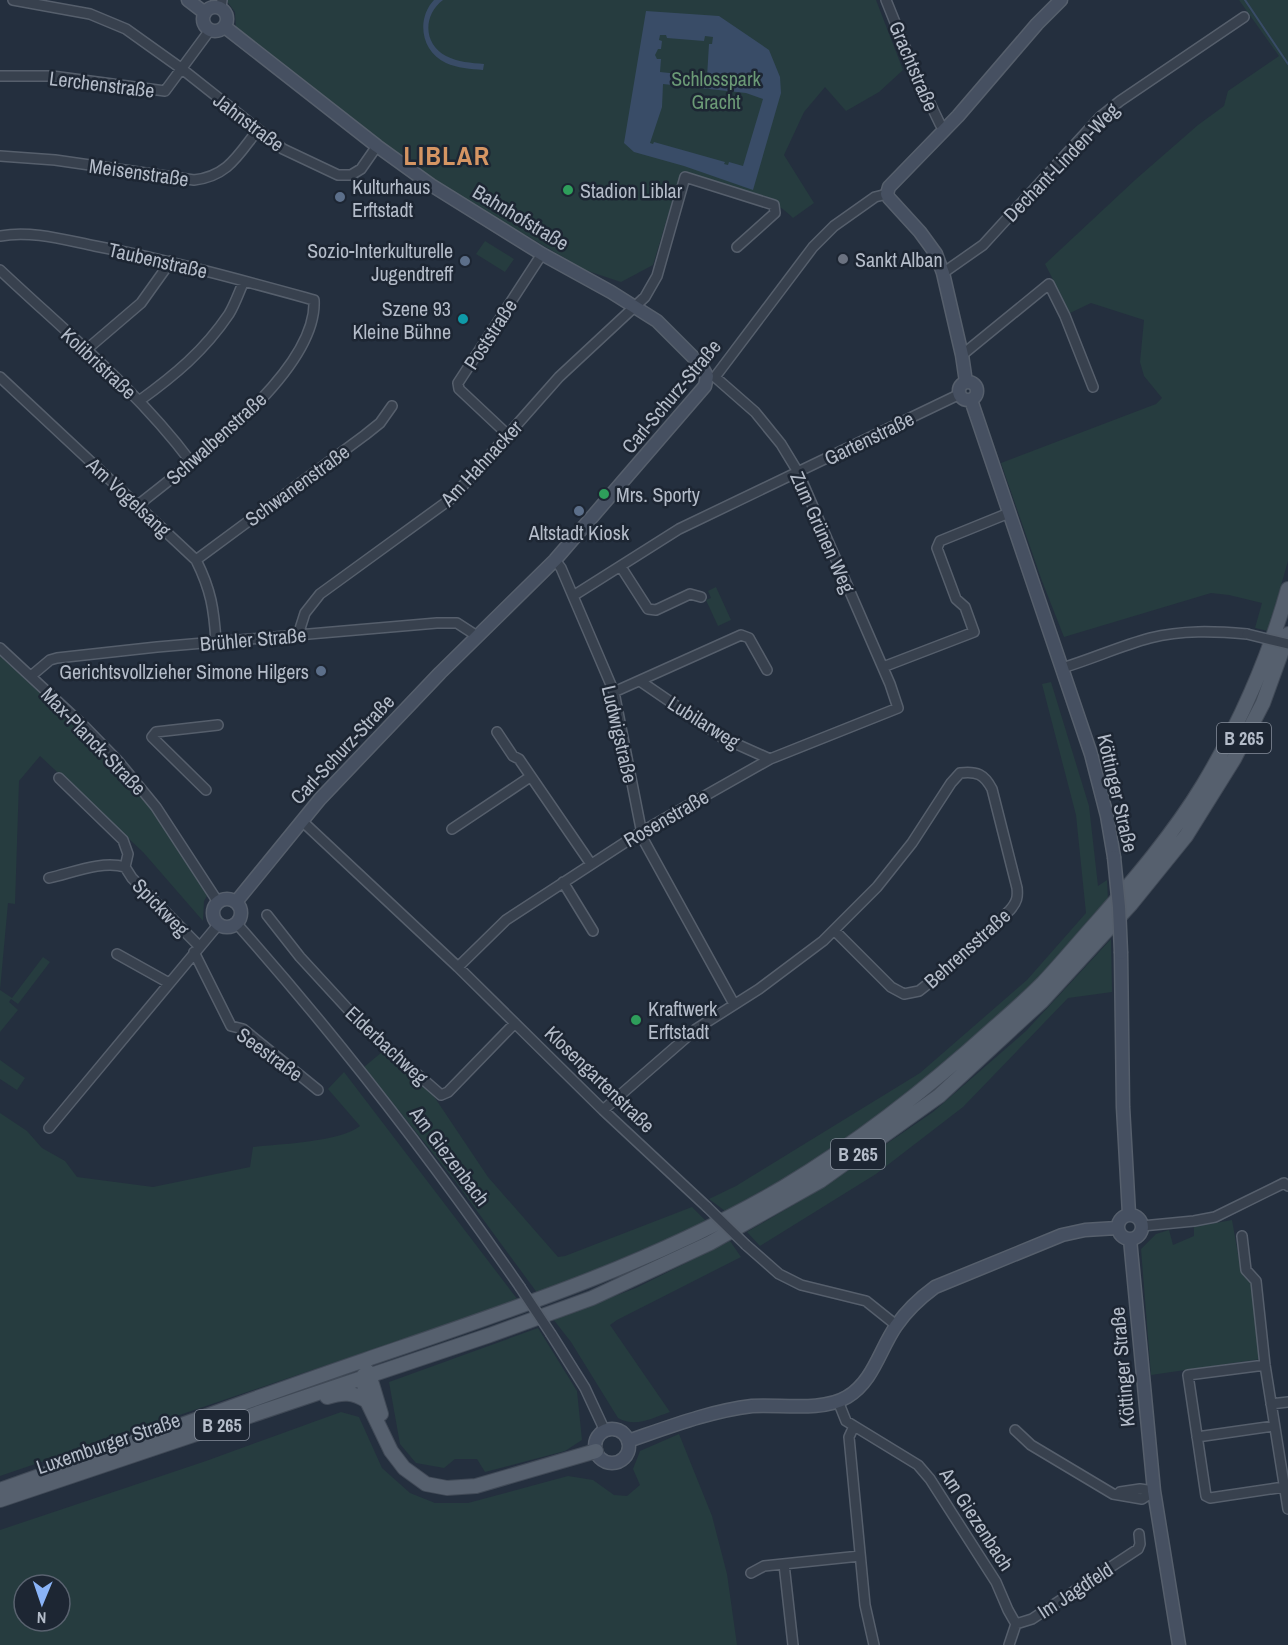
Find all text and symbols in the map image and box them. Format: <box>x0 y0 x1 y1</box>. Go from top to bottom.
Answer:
street label: Grachtstraße <box>883 17 945 115</box>
street label: Lerchenstraße <box>48 64 156 104</box>
park label: Schlosspark Gracht <box>671 65 761 115</box>
street label: Jahnstraße <box>208 87 290 157</box>
street label: Dechant-Linden-Weg <box>997 97 1125 227</box>
district label: LIBLAR <box>403 138 491 173</box>
street label: Meisenstraße <box>87 152 191 192</box>
place label: Kulturhaus Erftstadt <box>352 173 430 223</box>
place label: Stadion Liblar <box>580 177 683 204</box>
street label: Bahnhofstraße <box>468 178 574 256</box>
marker: Stadion Liblar <box>561 183 575 197</box>
marker: Kulturhaus Erftstadt <box>333 190 347 204</box>
street label: Taubenstraße <box>106 236 210 284</box>
place label: Sozio-Interkulturelle Jugendtreff <box>307 237 453 287</box>
place label: Sankt Alban <box>855 246 943 273</box>
marker: Sankt Alban <box>836 252 850 266</box>
marker: Sozio-Interkulturelle Jugendtreff <box>458 254 472 268</box>
street label: Poststraße <box>457 293 523 375</box>
place label: Szene 93 Kleine Bühne <box>353 295 451 345</box>
marker: Szene 93 Kleine Bühne <box>456 312 470 326</box>
street label: Kolibristraße <box>55 321 143 405</box>
street label: Carl-Schurz-Straße <box>615 333 727 459</box>
street label: Schwalbenstraße <box>160 386 272 490</box>
street label: Gartenstraße <box>820 405 918 471</box>
street label: Am Hahnacker <box>433 414 528 513</box>
street label: Schwanenstraße <box>239 438 355 532</box>
street label: Am Vogelsang <box>80 450 177 543</box>
street label: Zum Grünen Weg <box>784 467 862 597</box>
place label: Mrs. Sporty <box>616 481 701 508</box>
marker: Mrs. Sporty <box>597 487 611 501</box>
marker: Altstadt Kiosk <box>572 504 586 518</box>
place label: Altstadt Kiosk <box>528 519 630 546</box>
street label: Brühler Straße <box>199 621 307 657</box>
place label: Gerichtsvollzieher Simone Hilgers <box>59 658 309 685</box>
marker: Gerichtsvollzieher Simone Hilgers <box>314 664 328 678</box>
street label: Max-Planck-Straße <box>36 681 152 801</box>
street label: Ludwigstraße <box>596 683 644 785</box>
street label: Carl-Schurz-Straße <box>284 688 400 810</box>
street label: Lubilarweg <box>663 689 745 755</box>
road number: B 265 <box>1217 723 1271 753</box>
street label: Köttinger Straße <box>1091 731 1145 855</box>
street label: Rosenstraße <box>619 783 713 853</box>
street label: Spickweg <box>127 872 195 942</box>
street label: Behrensstraße <box>918 902 1016 994</box>
place label: Kraftwerk Erftstadt <box>648 995 718 1045</box>
street label: Elderbachweg <box>340 1000 434 1090</box>
marker: Kraftwerk Erftstadt <box>629 1013 643 1027</box>
street label: Klosengartenstraße <box>539 1020 661 1138</box>
street label: Seestraße <box>231 1021 309 1087</box>
street label: Am Giezenbach <box>403 1100 496 1211</box>
road number: B 265 <box>831 1139 885 1169</box>
street label: Köttinger Straße <box>1103 1306 1141 1428</box>
street label: Luxemburger Straße <box>32 1406 184 1480</box>
road number: B 265 <box>195 1410 249 1440</box>
street label: Am Giezenbach <box>933 1461 1020 1576</box>
street label: Im Jagdfeld <box>1032 1556 1118 1624</box>
north arrow <box>12 1573 72 1633</box>
text: N <box>36 1607 47 1629</box>

